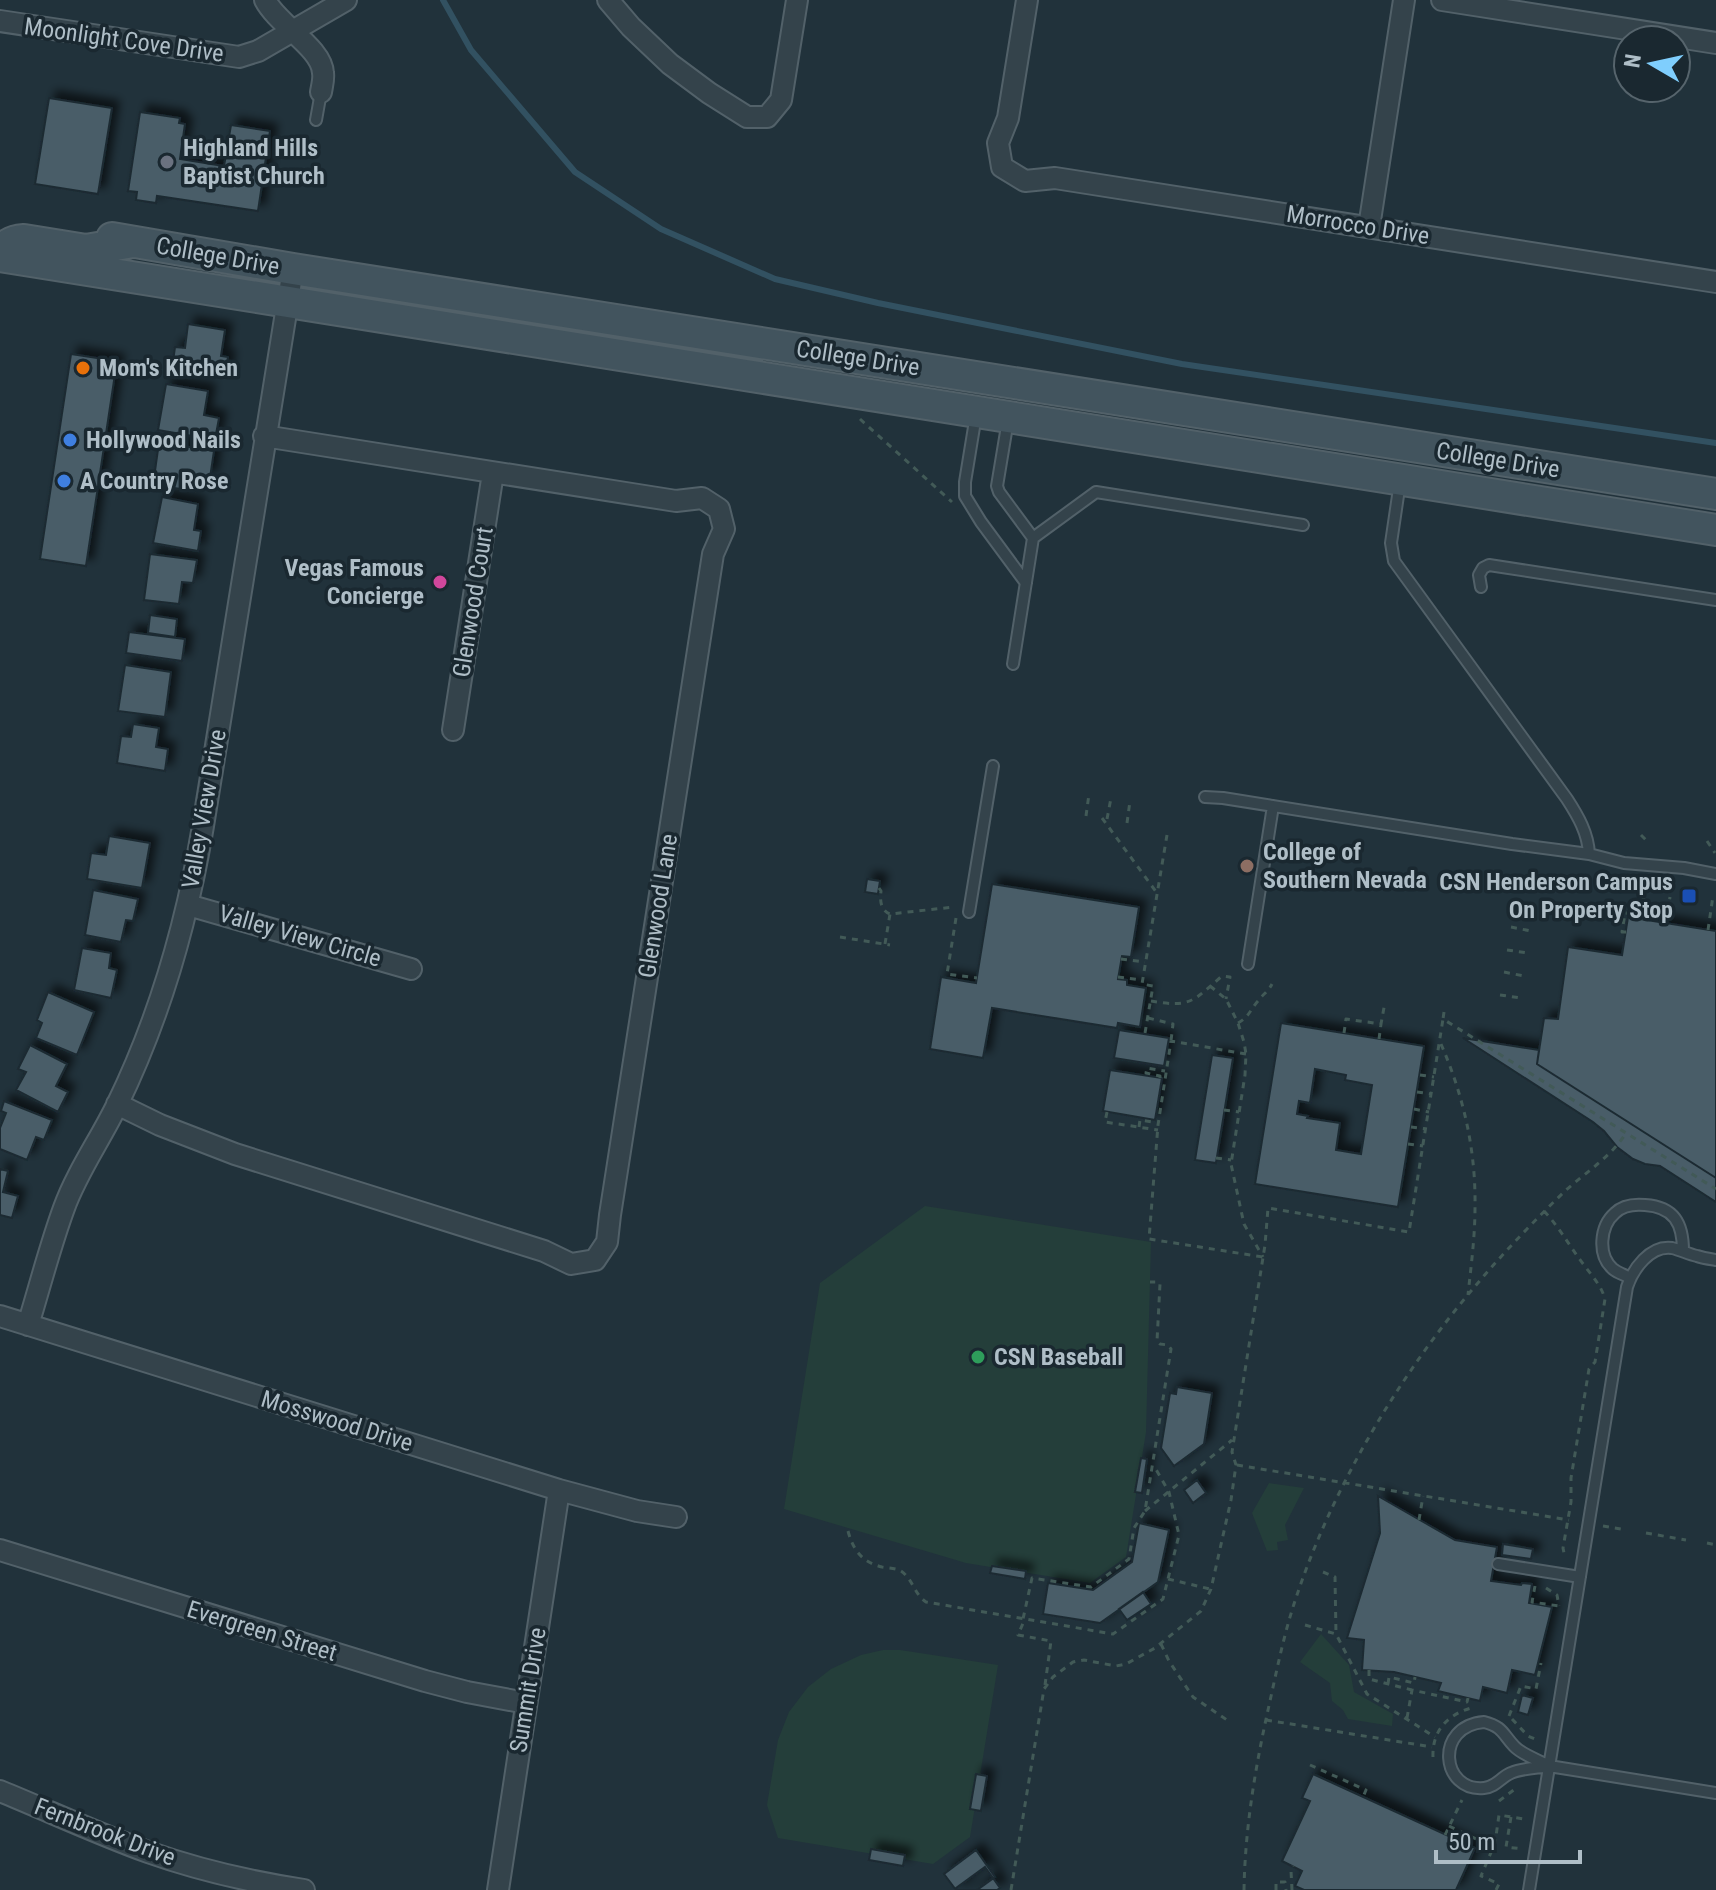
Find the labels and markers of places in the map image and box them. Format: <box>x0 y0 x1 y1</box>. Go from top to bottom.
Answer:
place label: Highland Hills Baptist Church <box>183 134 325 190</box>
marker: Highland Hills Baptist Church <box>158 153 176 171</box>
place label: Mom's Kitchen <box>99 354 238 382</box>
marker: Mom's Kitchen <box>74 359 92 377</box>
place label: Hollywood Nails <box>86 426 241 454</box>
marker: Hollywood Nails <box>61 431 79 449</box>
place label: A Country Rose <box>80 467 228 495</box>
marker: A Country Rose <box>55 472 73 490</box>
place label: Vegas Famous Concierge <box>285 554 424 610</box>
marker: Vegas Famous Concierge <box>431 573 449 591</box>
place label: College of Southern Nevada <box>1263 838 1427 894</box>
marker: College of Southern Nevada <box>1238 857 1256 875</box>
place label: CSN Henderson Campus On Property Stop <box>1439 868 1673 924</box>
marker: CSN Henderson Campus On Property Stop <box>1680 887 1698 905</box>
place label: CSN Baseball <box>994 1343 1123 1371</box>
marker: CSN Baseball <box>969 1348 987 1366</box>

